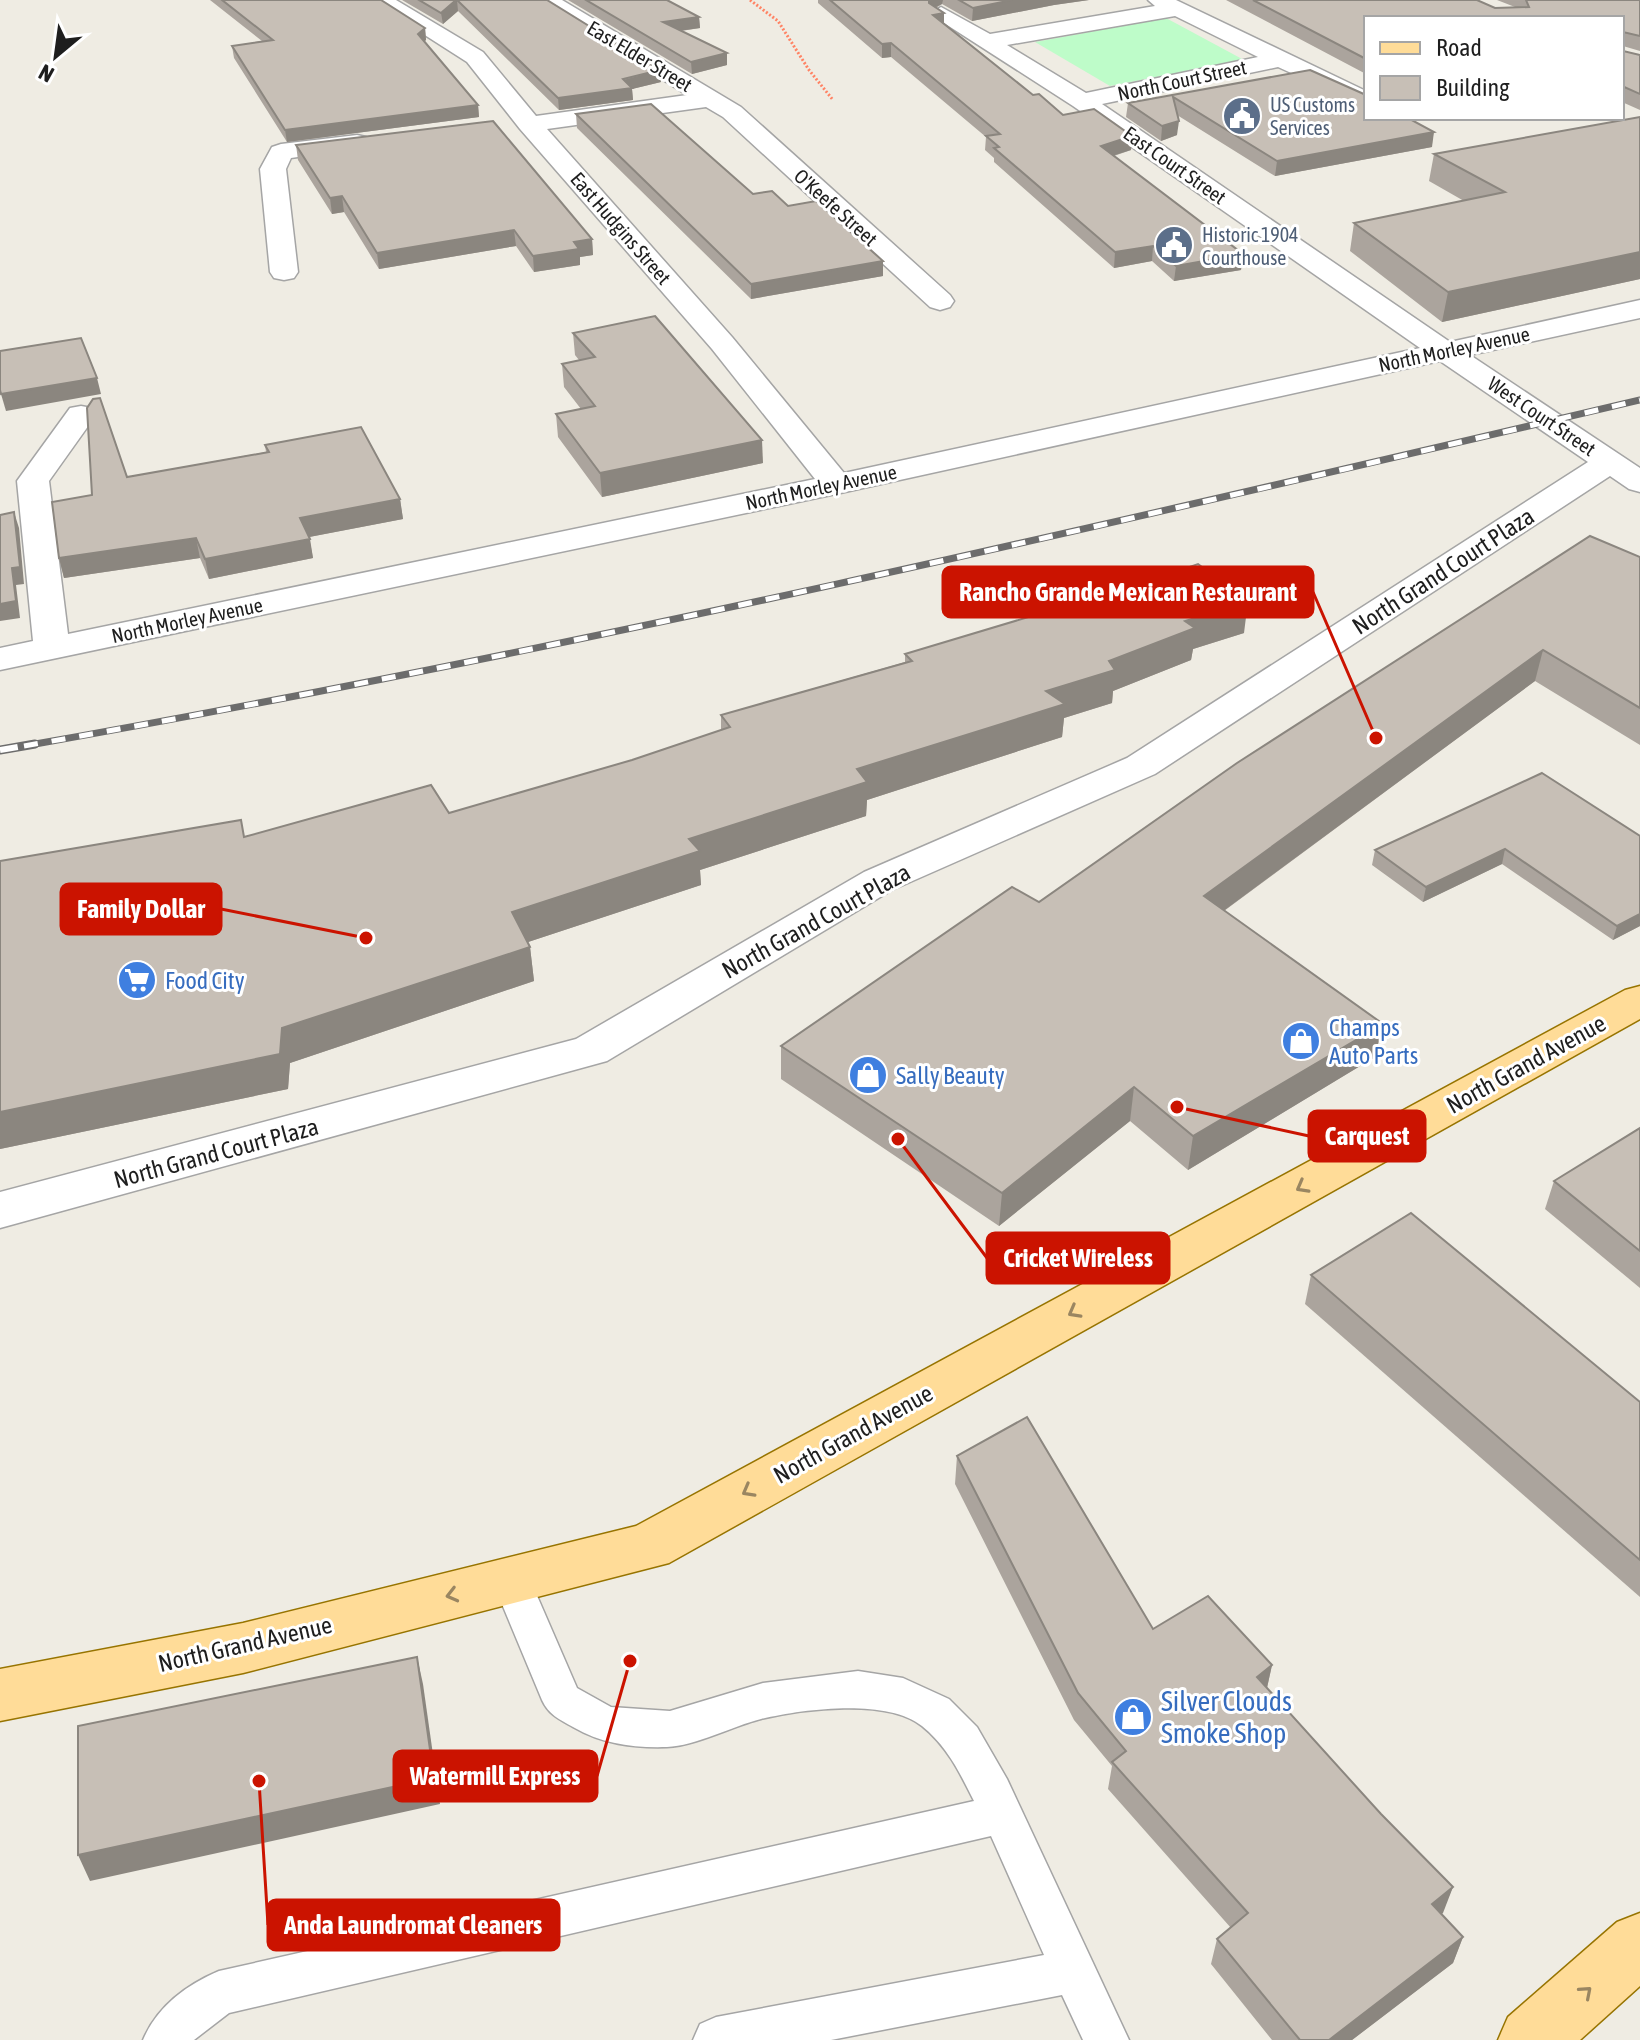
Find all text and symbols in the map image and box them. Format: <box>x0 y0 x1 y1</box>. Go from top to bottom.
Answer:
north arrow <box>16 16 96 96</box>
street label: East Elder Street <box>583 16 697 96</box>
legend <box>1364 16 1624 120</box>
text: Road <box>1436 34 1482 61</box>
street label: North Court Street <box>1115 55 1249 105</box>
text: N <box>34 59 58 88</box>
text: Building <box>1436 74 1510 101</box>
place label: US Customs Services <box>1270 93 1355 139</box>
public building icon: US Customs Services <box>1221 95 1263 137</box>
street label: East Court Street <box>1119 121 1231 209</box>
street label: O'Keefe Street <box>790 164 882 250</box>
street label: East Hudgins Street <box>566 167 676 289</box>
place label: Historic 1904 Courthouse <box>1202 223 1298 269</box>
public building icon: Historic 1904 Courthouse <box>1153 224 1195 266</box>
street label: North Morley Avenue <box>1376 322 1532 376</box>
street label: West Court Street <box>1484 372 1600 461</box>
street label: North Morley Avenue <box>743 460 899 514</box>
street label: North Grand Court Plaza <box>1347 502 1539 640</box>
callout: Rancho Grande Mexican Restaurant <box>943 567 1313 617</box>
text: Rancho Grande Mexican Restaurant <box>959 577 1297 607</box>
street label: North Morley Avenue <box>109 593 265 647</box>
street label: North Grand Court Plaza <box>717 858 915 984</box>
callout: Family Dollar <box>61 884 221 934</box>
text: Family Dollar <box>77 894 206 924</box>
supermarket icon: Food City <box>116 959 158 1001</box>
place label: Food City <box>165 967 245 994</box>
street label: North Grand Avenue <box>1442 1009 1610 1119</box>
place label: Champs Auto Parts <box>1329 1014 1418 1069</box>
shop icon: Champs Auto Parts <box>1280 1020 1322 1062</box>
shop icon: Sally Beauty <box>847 1054 889 1096</box>
place label: Sally Beauty <box>896 1062 1005 1089</box>
callout: Carquest <box>1309 1111 1425 1161</box>
street label: North Grand Court Plaza <box>111 1113 321 1193</box>
text: Carquest <box>1325 1121 1410 1151</box>
one-way arrow <box>1296 1177 1311 1193</box>
callout: Cricket Wireless <box>987 1233 1169 1283</box>
text: Cricket Wireless <box>1003 1243 1153 1273</box>
one-way arrow <box>1068 1303 1083 1318</box>
street label: North Grand Avenue <box>769 1379 937 1489</box>
one-way arrow <box>742 1482 757 1497</box>
one-way arrow <box>446 1585 460 1602</box>
street label: North Grand Avenue <box>156 1611 334 1677</box>
place label: Silver Clouds Smoke Shop <box>1161 1685 1292 1749</box>
shop icon: Silver Clouds Smoke Shop <box>1112 1696 1154 1738</box>
callout: Watermill Express <box>394 1751 597 1801</box>
text: Watermill Express <box>409 1761 580 1791</box>
callout: Anda Laundromat Cleaners <box>268 1900 559 1950</box>
text: Anda Laundromat Cleaners <box>283 1910 542 1940</box>
one-way arrow <box>1576 1987 1591 2002</box>

